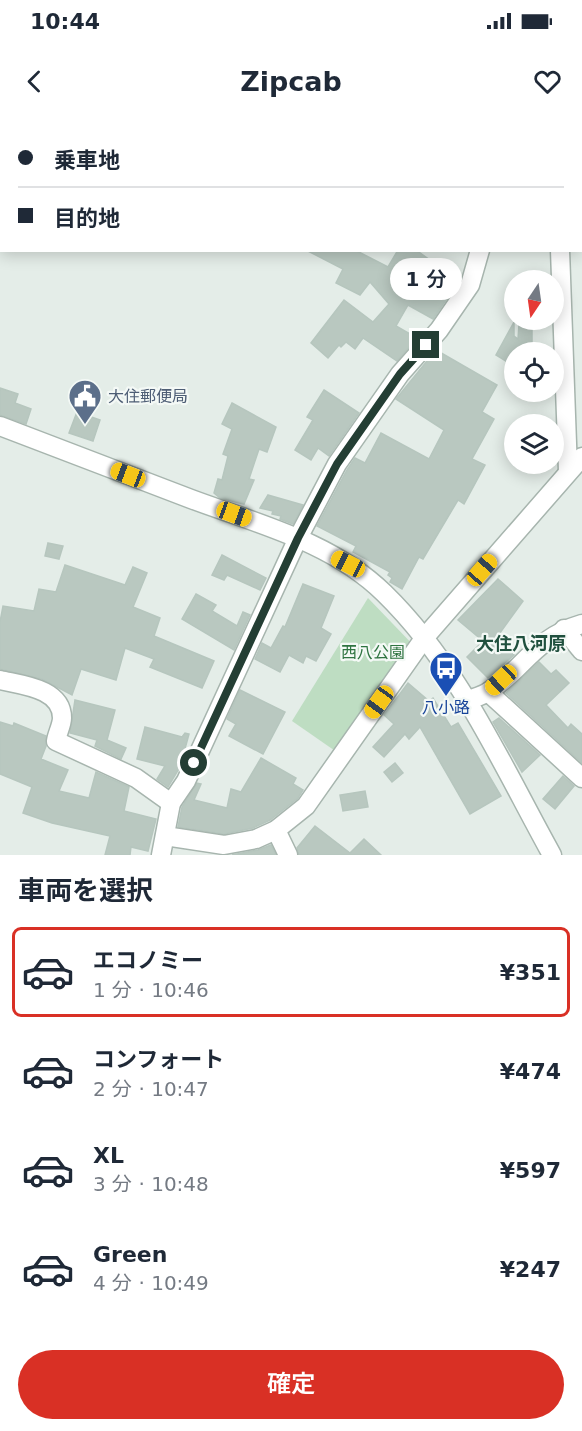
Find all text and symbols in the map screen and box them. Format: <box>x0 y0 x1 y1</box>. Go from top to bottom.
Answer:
text: 10:44 <box>30 9 100 34</box>
icon: back <box>18 65 51 98</box>
icon: heart <box>531 65 564 98</box>
text: Zipcab <box>240 66 342 97</box>
text: 乗車地 <box>54 148 120 173</box>
text: 目的地 <box>54 206 120 231</box>
callout: 1 分 <box>390 258 462 300</box>
text: 1 分 <box>406 267 446 291</box>
north arrow <box>504 270 564 330</box>
map controls <box>504 270 564 474</box>
route end <box>412 331 439 358</box>
button: locate <box>504 342 564 402</box>
public building icon: 大住郵便局 <box>67 378 103 425</box>
place label: 大住郵便局 <box>108 387 188 406</box>
button: layers <box>504 414 564 474</box>
car <box>108 460 148 490</box>
car <box>214 499 254 529</box>
car <box>328 548 368 580</box>
car <box>463 551 501 589</box>
district label: 大住八河原 <box>476 633 566 654</box>
park label: 西八公園 <box>341 643 405 662</box>
bus stop icon: 八小路 <box>428 650 464 697</box>
car <box>482 661 520 699</box>
car <box>361 682 397 722</box>
place label: 八小路 <box>422 698 470 717</box>
route start <box>180 749 207 776</box>
text: 車両を選択 <box>18 875 153 906</box>
icon: car <box>21 945 75 999</box>
text: エコノミー <box>93 948 203 973</box>
text: ¥351 <box>500 960 561 985</box>
text: 1 分 · 10:46 <box>93 978 209 1002</box>
icon: car <box>21 1044 75 1098</box>
text: コンフォート <box>93 1047 224 1072</box>
text: ¥474 <box>500 1059 561 1084</box>
text: 2 分 · 10:47 <box>93 1077 209 1101</box>
icon: car <box>21 1143 75 1197</box>
text: XL <box>93 1143 124 1168</box>
text: ¥597 <box>500 1158 561 1183</box>
text: 3 分 · 10:48 <box>93 1172 209 1196</box>
icon: car <box>21 1242 75 1296</box>
text: Green <box>93 1242 167 1267</box>
text: ¥247 <box>500 1257 561 1282</box>
text: 4 分 · 10:49 <box>93 1271 209 1295</box>
button: 確定 <box>18 1350 564 1419</box>

